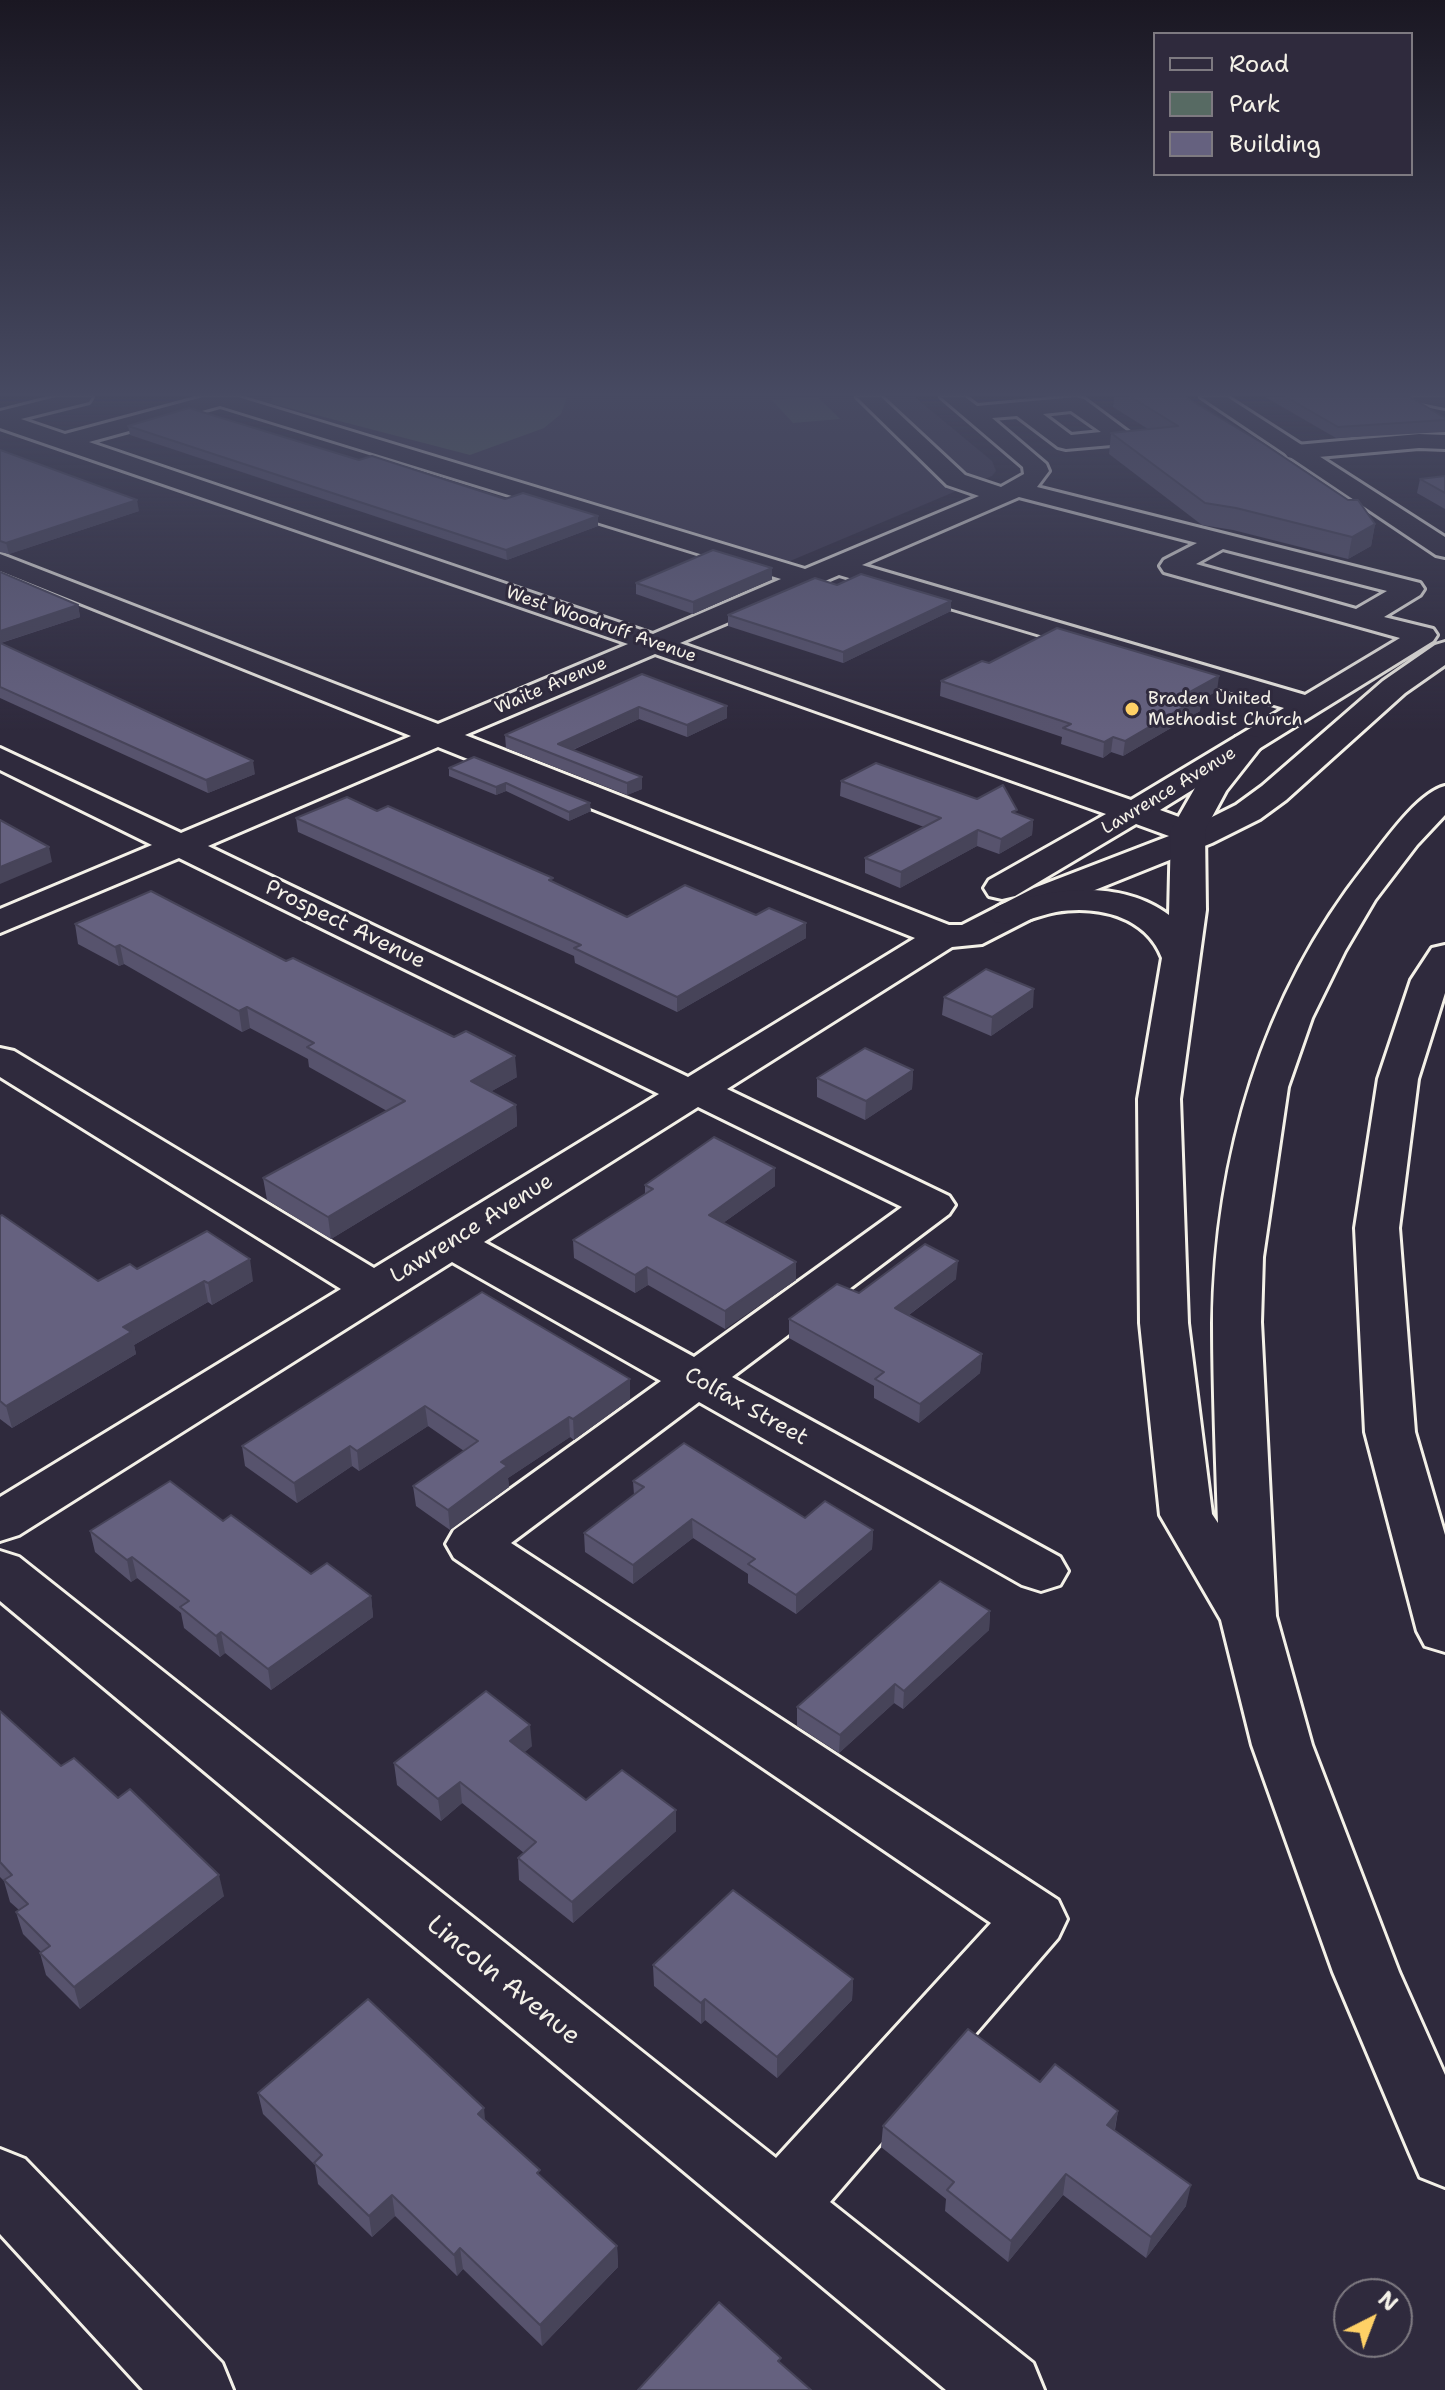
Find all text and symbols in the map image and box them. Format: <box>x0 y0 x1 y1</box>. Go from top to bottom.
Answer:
legend <box>1153 32 1413 176</box>
text: Road <box>1229 48 1289 80</box>
text: Park <box>1229 88 1281 120</box>
text: Building <box>1229 128 1321 160</box>
street label: West Woodruff Avenue <box>503 582 699 668</box>
street label: Waite Avenue <box>492 653 610 719</box>
place label: Braden United Methodist Church <box>1148 688 1303 730</box>
marker: Braden United Methodist Church <box>1123 700 1141 718</box>
street label: Lawrence Avenue <box>1098 742 1240 840</box>
street label: Prospect Avenue <box>261 875 429 975</box>
street label: Lawrence Avenue <box>386 1168 558 1290</box>
street label: Colfax Street <box>680 1362 812 1452</box>
street label: Lincoln Avenue <box>420 1909 586 2053</box>
north arrow <box>1333 2278 1413 2358</box>
text: N <box>1372 2285 1404 2318</box>

